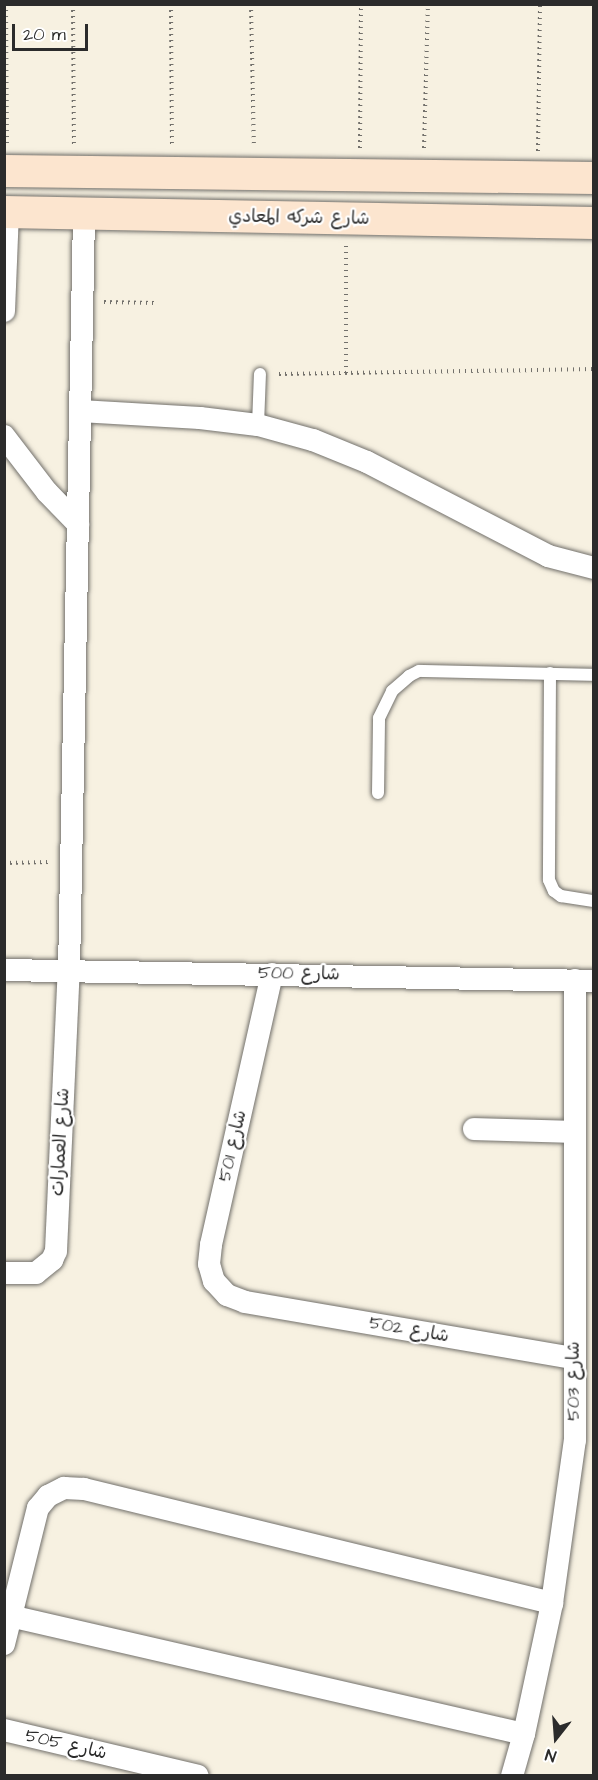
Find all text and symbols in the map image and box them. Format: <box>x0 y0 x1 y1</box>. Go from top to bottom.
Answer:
scale bar <box>15 12 92 50</box>
text: 20 m <box>23 22 66 47</box>
street label: شارع شركه المعادي <box>228 206 370 230</box>
street label: شارع 500 <box>258 962 340 986</box>
street label: شارع العمارات <box>47 1087 75 1197</box>
street label: شارع 501 <box>214 1108 252 1184</box>
street label: شارع 502 <box>367 1312 451 1348</box>
street label: شارع 503 <box>563 1341 585 1421</box>
north arrow <box>526 1708 586 1768</box>
street label: شارع 505 <box>23 1725 109 1765</box>
text: N <box>543 1743 559 1767</box>

